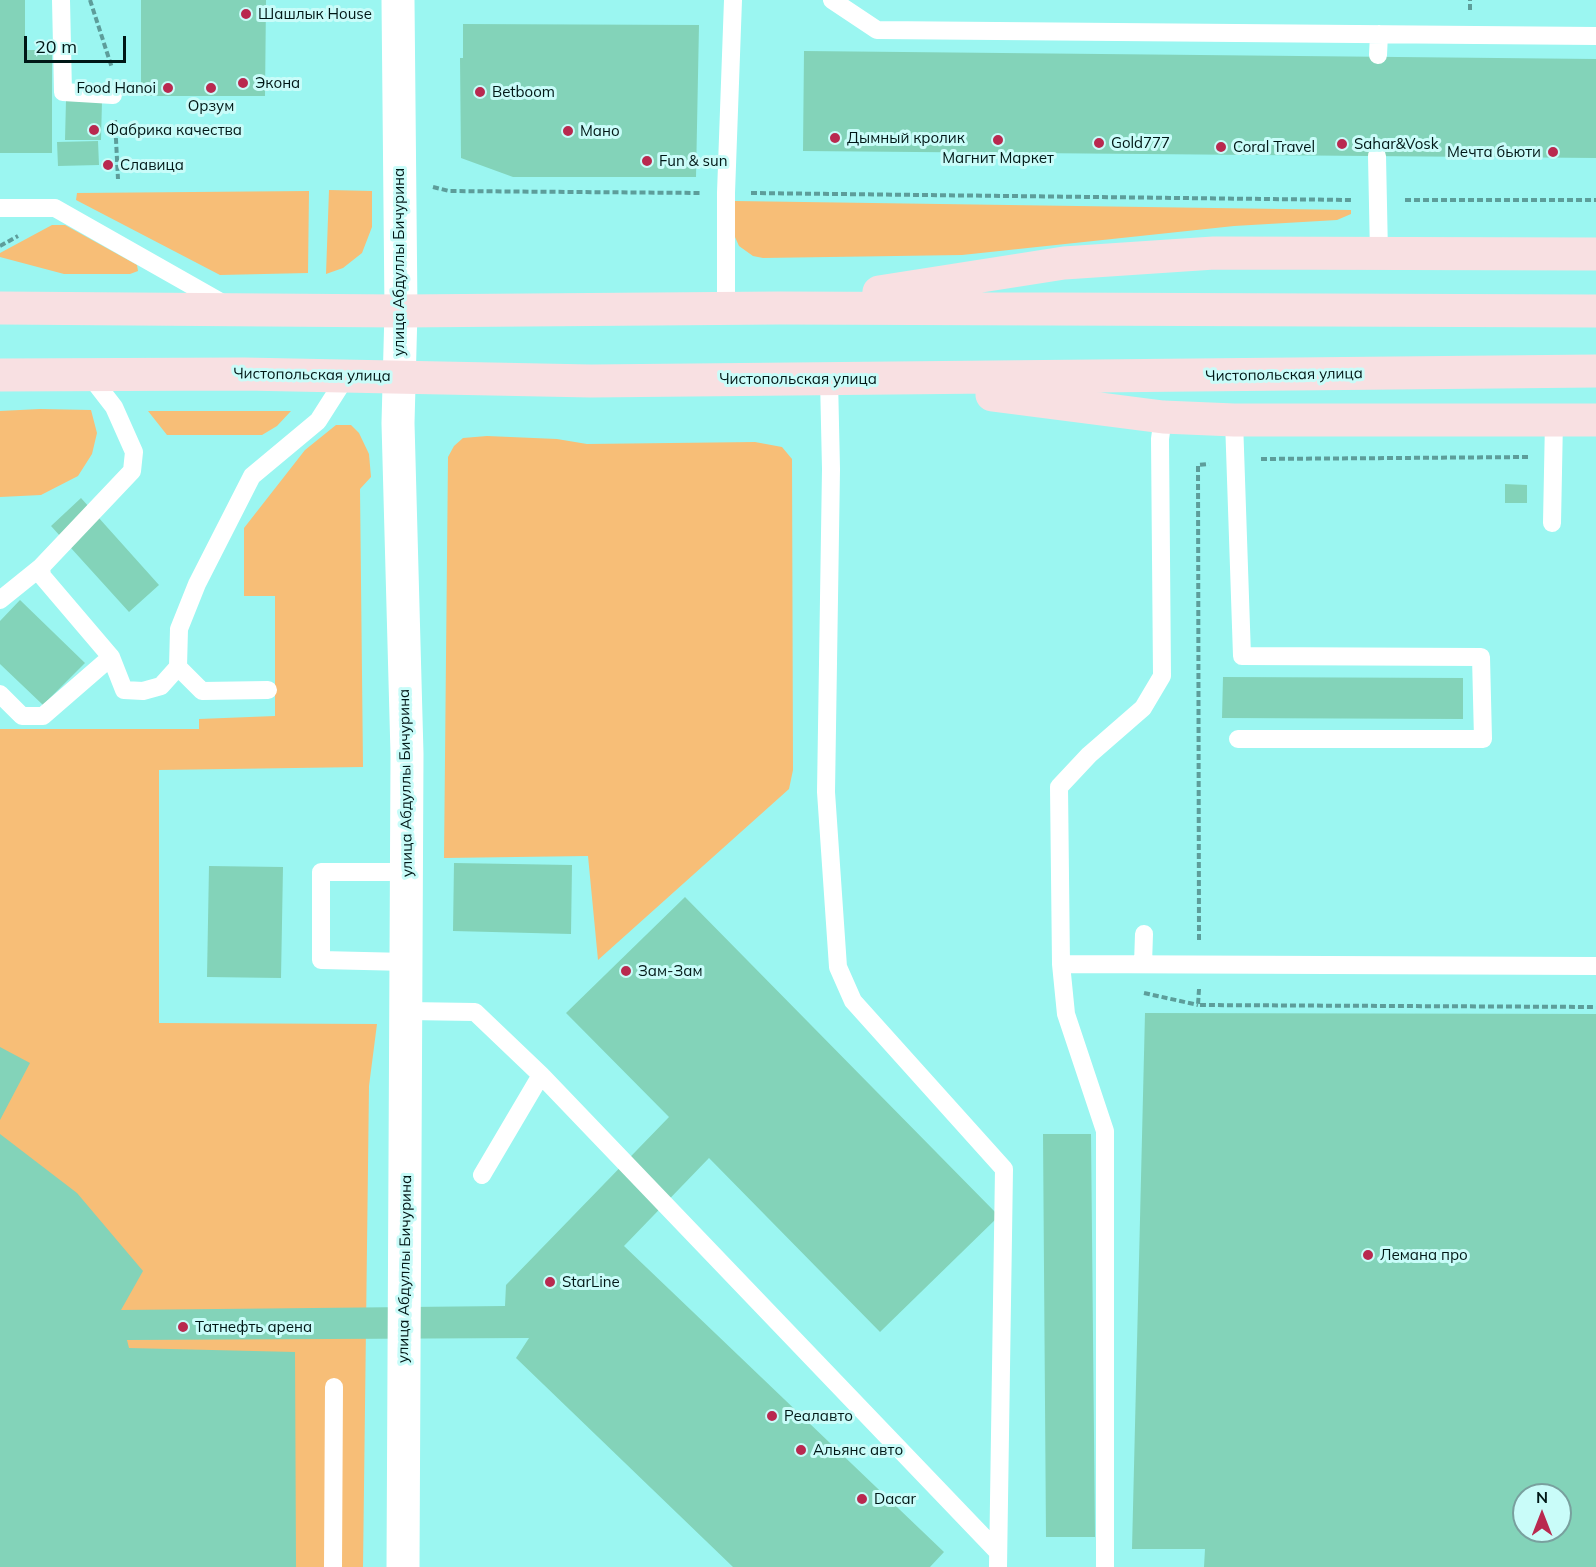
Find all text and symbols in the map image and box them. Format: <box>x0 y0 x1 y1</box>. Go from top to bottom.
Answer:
place label: Шашлык House <box>258 5 372 23</box>
marker: Шашлык House <box>239 7 253 21</box>
scale bar <box>27 24 129 62</box>
text: 20 m <box>35 35 77 58</box>
place label: Экона <box>255 74 300 92</box>
marker: Экона <box>236 76 250 90</box>
place label: Food Hanoi <box>76 79 156 97</box>
marker: Food Hanoi <box>161 81 175 95</box>
marker: Орзум <box>204 81 218 95</box>
place label: Betboom <box>492 83 555 101</box>
marker: Betboom <box>473 85 487 99</box>
place label: Орзум <box>188 97 234 115</box>
place label: Фабрика качества <box>106 121 242 139</box>
place label: Мано <box>580 122 620 140</box>
marker: Фабрика качества <box>87 123 101 137</box>
marker: Мано <box>561 124 575 138</box>
place label: Дымный кролик <box>847 129 965 147</box>
marker: Дымный кролик <box>828 131 842 145</box>
marker: Магнит Маркет <box>991 133 1005 147</box>
place label: Gold777 <box>1111 134 1170 152</box>
place label: Sahar&Vosk <box>1354 135 1438 153</box>
marker: Gold777 <box>1092 136 1106 150</box>
marker: Sahar&Vosk <box>1335 137 1349 151</box>
place label: Coral Travel <box>1233 138 1315 156</box>
marker: Coral Travel <box>1214 140 1228 154</box>
place label: Мечта бьюти <box>1447 143 1541 161</box>
marker: Мечта бьюти <box>1546 145 1560 159</box>
place label: Магнит Маркет <box>942 149 1054 167</box>
place label: Fun & sun <box>659 152 727 170</box>
marker: Fun & sun <box>640 154 654 168</box>
place label: Славица <box>120 156 184 174</box>
marker: Славица <box>101 158 115 172</box>
street label: улица Абдуллы Бичурина <box>390 168 408 356</box>
street label: Чистопольская улица <box>233 365 391 385</box>
street label: Чистопольская улица <box>1205 365 1363 385</box>
street label: Чистопольская улица <box>719 370 877 388</box>
street label: улица Абдуллы Бичурина <box>395 689 417 877</box>
place label: Зам-Зам <box>638 962 702 980</box>
marker: Зам-Зам <box>619 964 633 978</box>
street label: улица Абдуллы Бичурина <box>394 1175 416 1363</box>
place label: Лемана про <box>1380 1246 1468 1264</box>
marker: Лемана про <box>1361 1248 1375 1262</box>
place label: StarLine <box>562 1273 620 1291</box>
marker: StarLine <box>543 1275 557 1289</box>
place label: Татнефть арена <box>195 1318 312 1336</box>
marker: Татнефть арена <box>176 1320 190 1334</box>
place label: Реалавто <box>784 1407 853 1425</box>
marker: Реалавто <box>765 1409 779 1423</box>
place label: Альянс авто <box>813 1441 903 1459</box>
marker: Альянс авто <box>794 1443 808 1457</box>
north arrow <box>1512 1483 1572 1543</box>
text: N <box>1536 1487 1548 1507</box>
place label: Dacar <box>874 1490 916 1508</box>
marker: Dacar <box>855 1492 869 1506</box>

